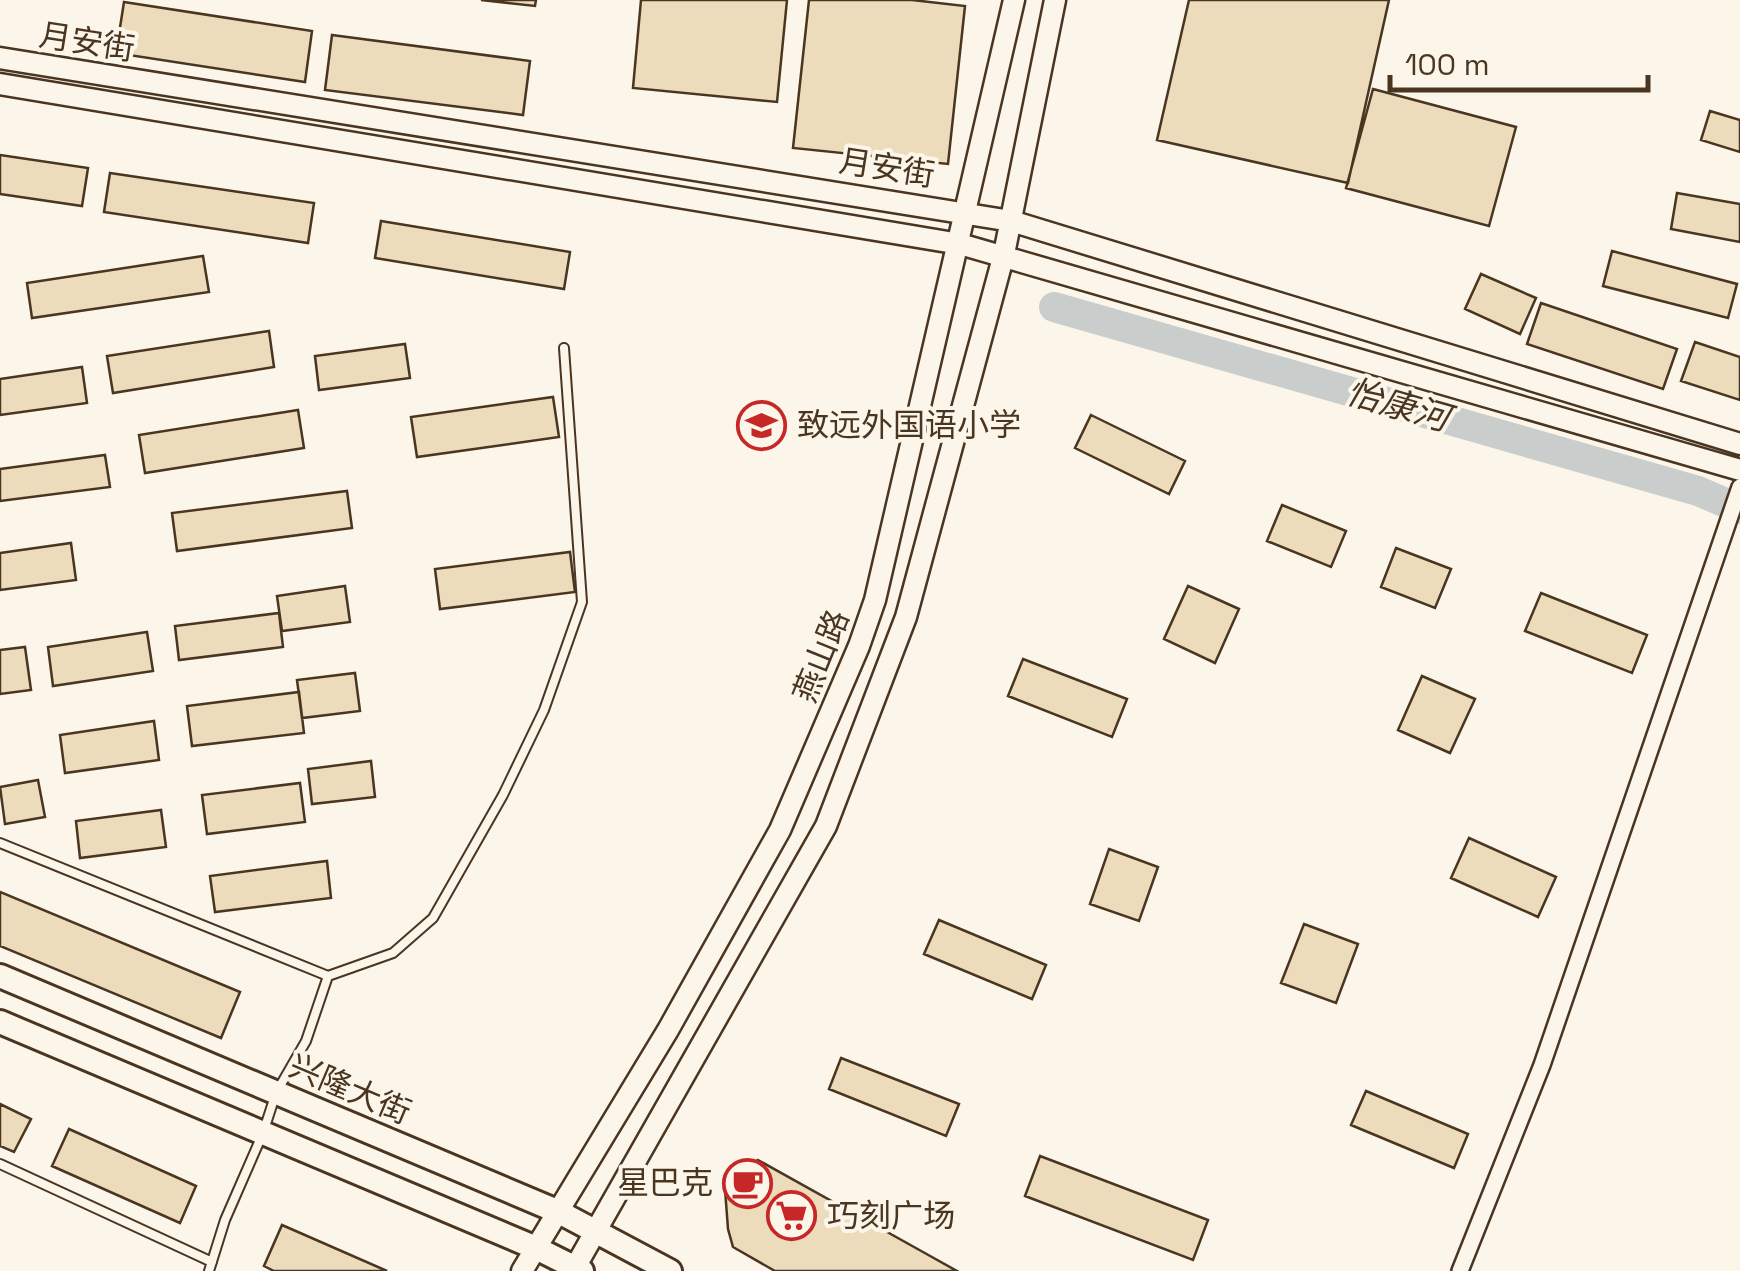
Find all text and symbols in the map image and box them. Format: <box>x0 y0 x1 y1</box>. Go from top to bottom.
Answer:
street label: 月安街 <box>36 15 138 69</box>
scale bar <box>1390 30 1648 92</box>
text: 100 m <box>1405 45 1490 84</box>
street label: 月安街 <box>836 141 938 195</box>
water label: 怡康河 <box>1341 369 1460 442</box>
school or university icon: 致远外国语小学 <box>736 399 788 451</box>
place label: 致远外国语小学 <box>797 405 1021 445</box>
street label: 燕山路 <box>784 604 858 708</box>
street label: 兴隆大街 <box>283 1046 417 1132</box>
cafe icon: 星巴克 <box>722 1157 774 1209</box>
place label: 星巴克 <box>617 1163 713 1203</box>
supermarket icon: 巧刻广场 <box>766 1190 818 1242</box>
place label: 巧刻广场 <box>827 1196 955 1236</box>

